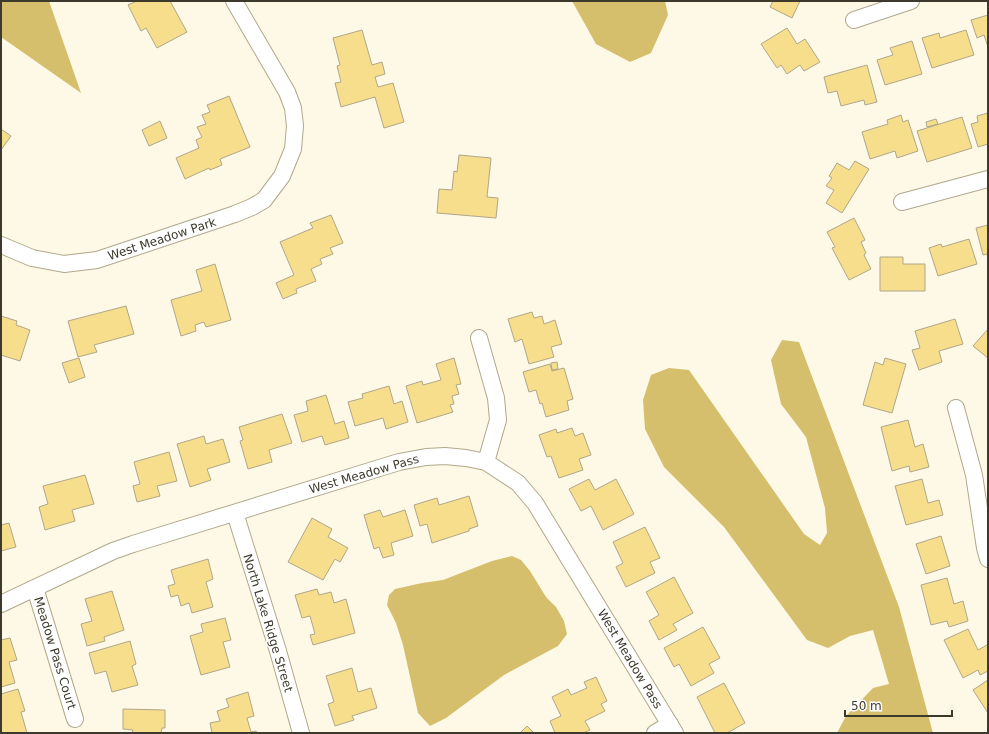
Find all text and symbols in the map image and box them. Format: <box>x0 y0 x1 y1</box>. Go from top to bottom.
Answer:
street label: West Meadow Park <box>106 215 218 263</box>
street label: West Meadow Pass <box>307 452 421 496</box>
street label: North Lake Ridge Street <box>240 552 296 694</box>
street label: Meadow Pass Court <box>31 595 79 711</box>
street label: West Meadow Pass <box>595 607 665 711</box>
scale bar <box>845 692 952 718</box>
text: 50 m <box>851 699 882 713</box>

